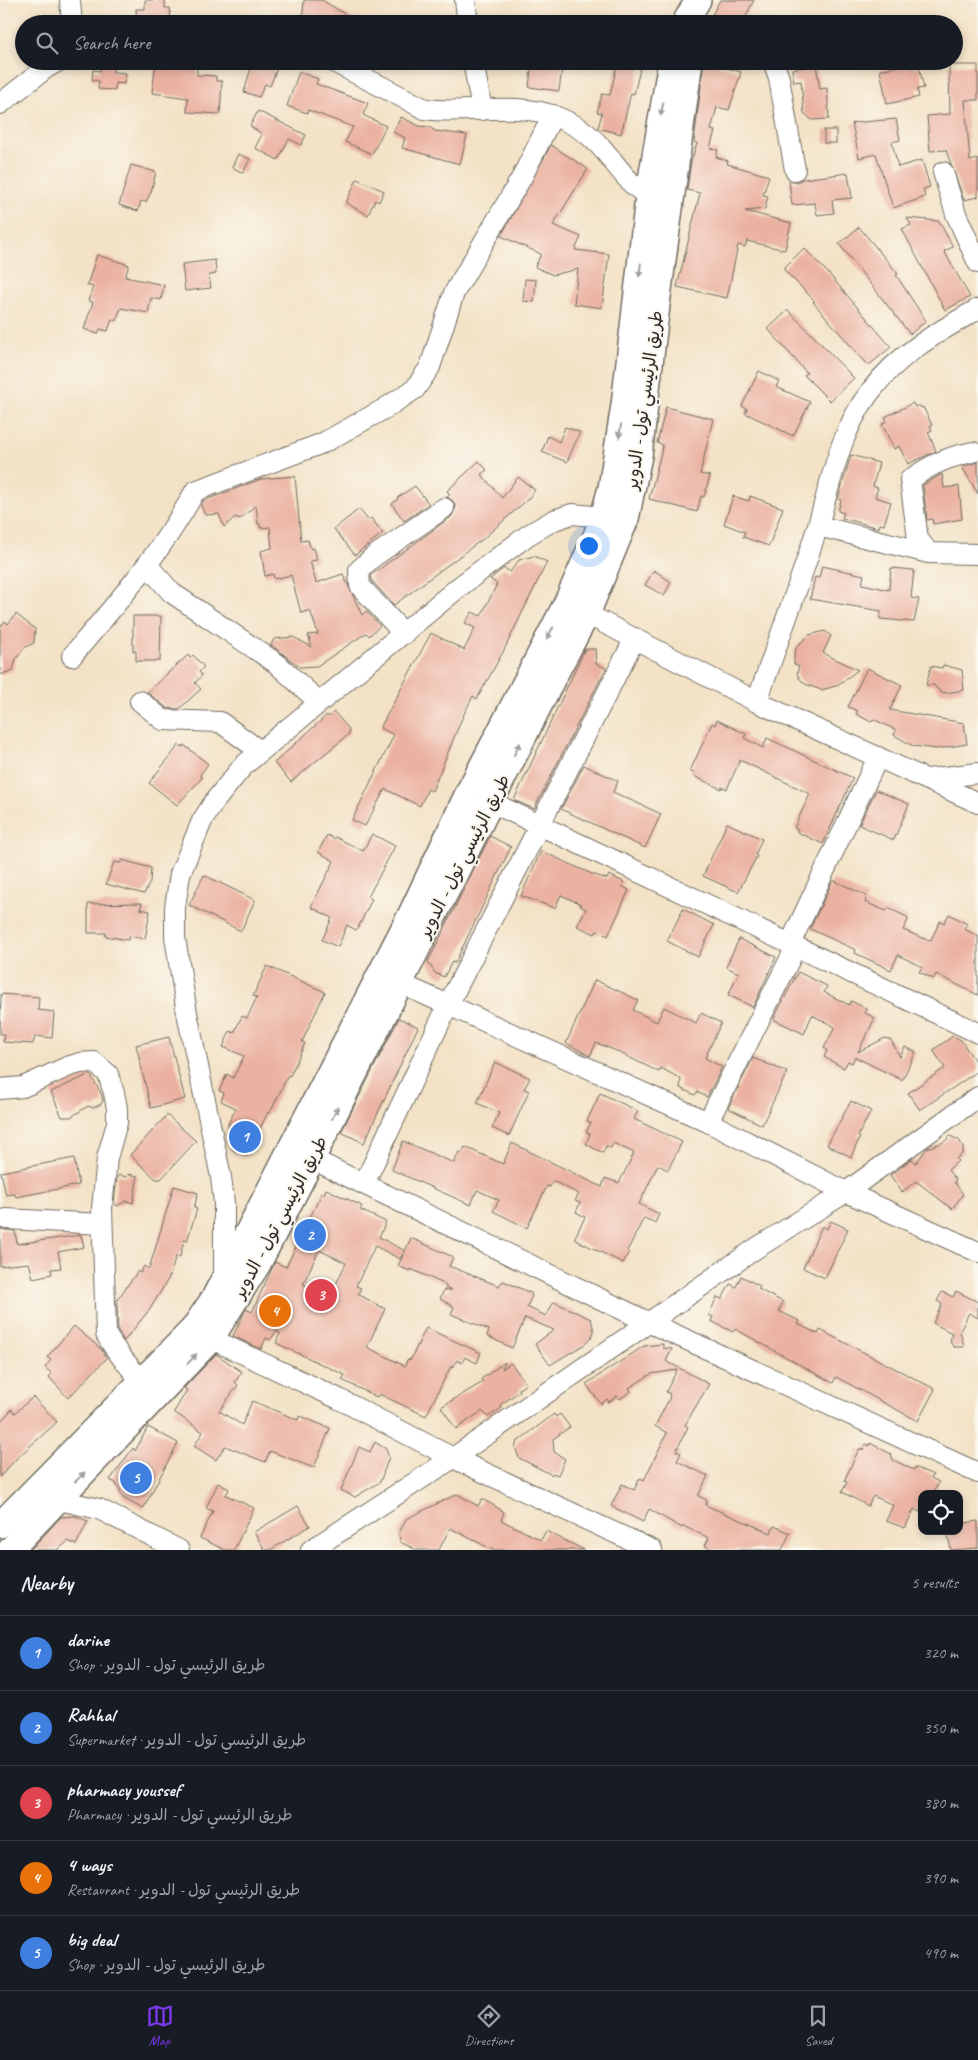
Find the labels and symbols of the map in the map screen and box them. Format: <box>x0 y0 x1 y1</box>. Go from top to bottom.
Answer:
one-way arrow <box>658 102 666 118</box>
one-way arrow <box>636 262 644 278</box>
street label: طريق الرئيسي تول - الدوير <box>620 309 672 494</box>
one-way arrow <box>615 424 623 440</box>
your location <box>576 533 602 559</box>
one-way arrow <box>546 626 554 640</box>
one-way arrow <box>514 742 522 756</box>
street label: طريق الرئيسي تول - الدوير <box>412 771 519 945</box>
one-way arrow <box>331 1106 339 1120</box>
pin: 1 <box>229 1118 261 1156</box>
street label: طريق الرئيسي تول - الدوير <box>227 1132 336 1306</box>
pin: 2 <box>294 1216 326 1254</box>
pin: 3 <box>305 1276 337 1314</box>
pin: 4 <box>259 1292 291 1330</box>
one-way arrow <box>186 1354 198 1366</box>
pin: 5 <box>120 1459 152 1497</box>
one-way arrow <box>74 1471 86 1483</box>

